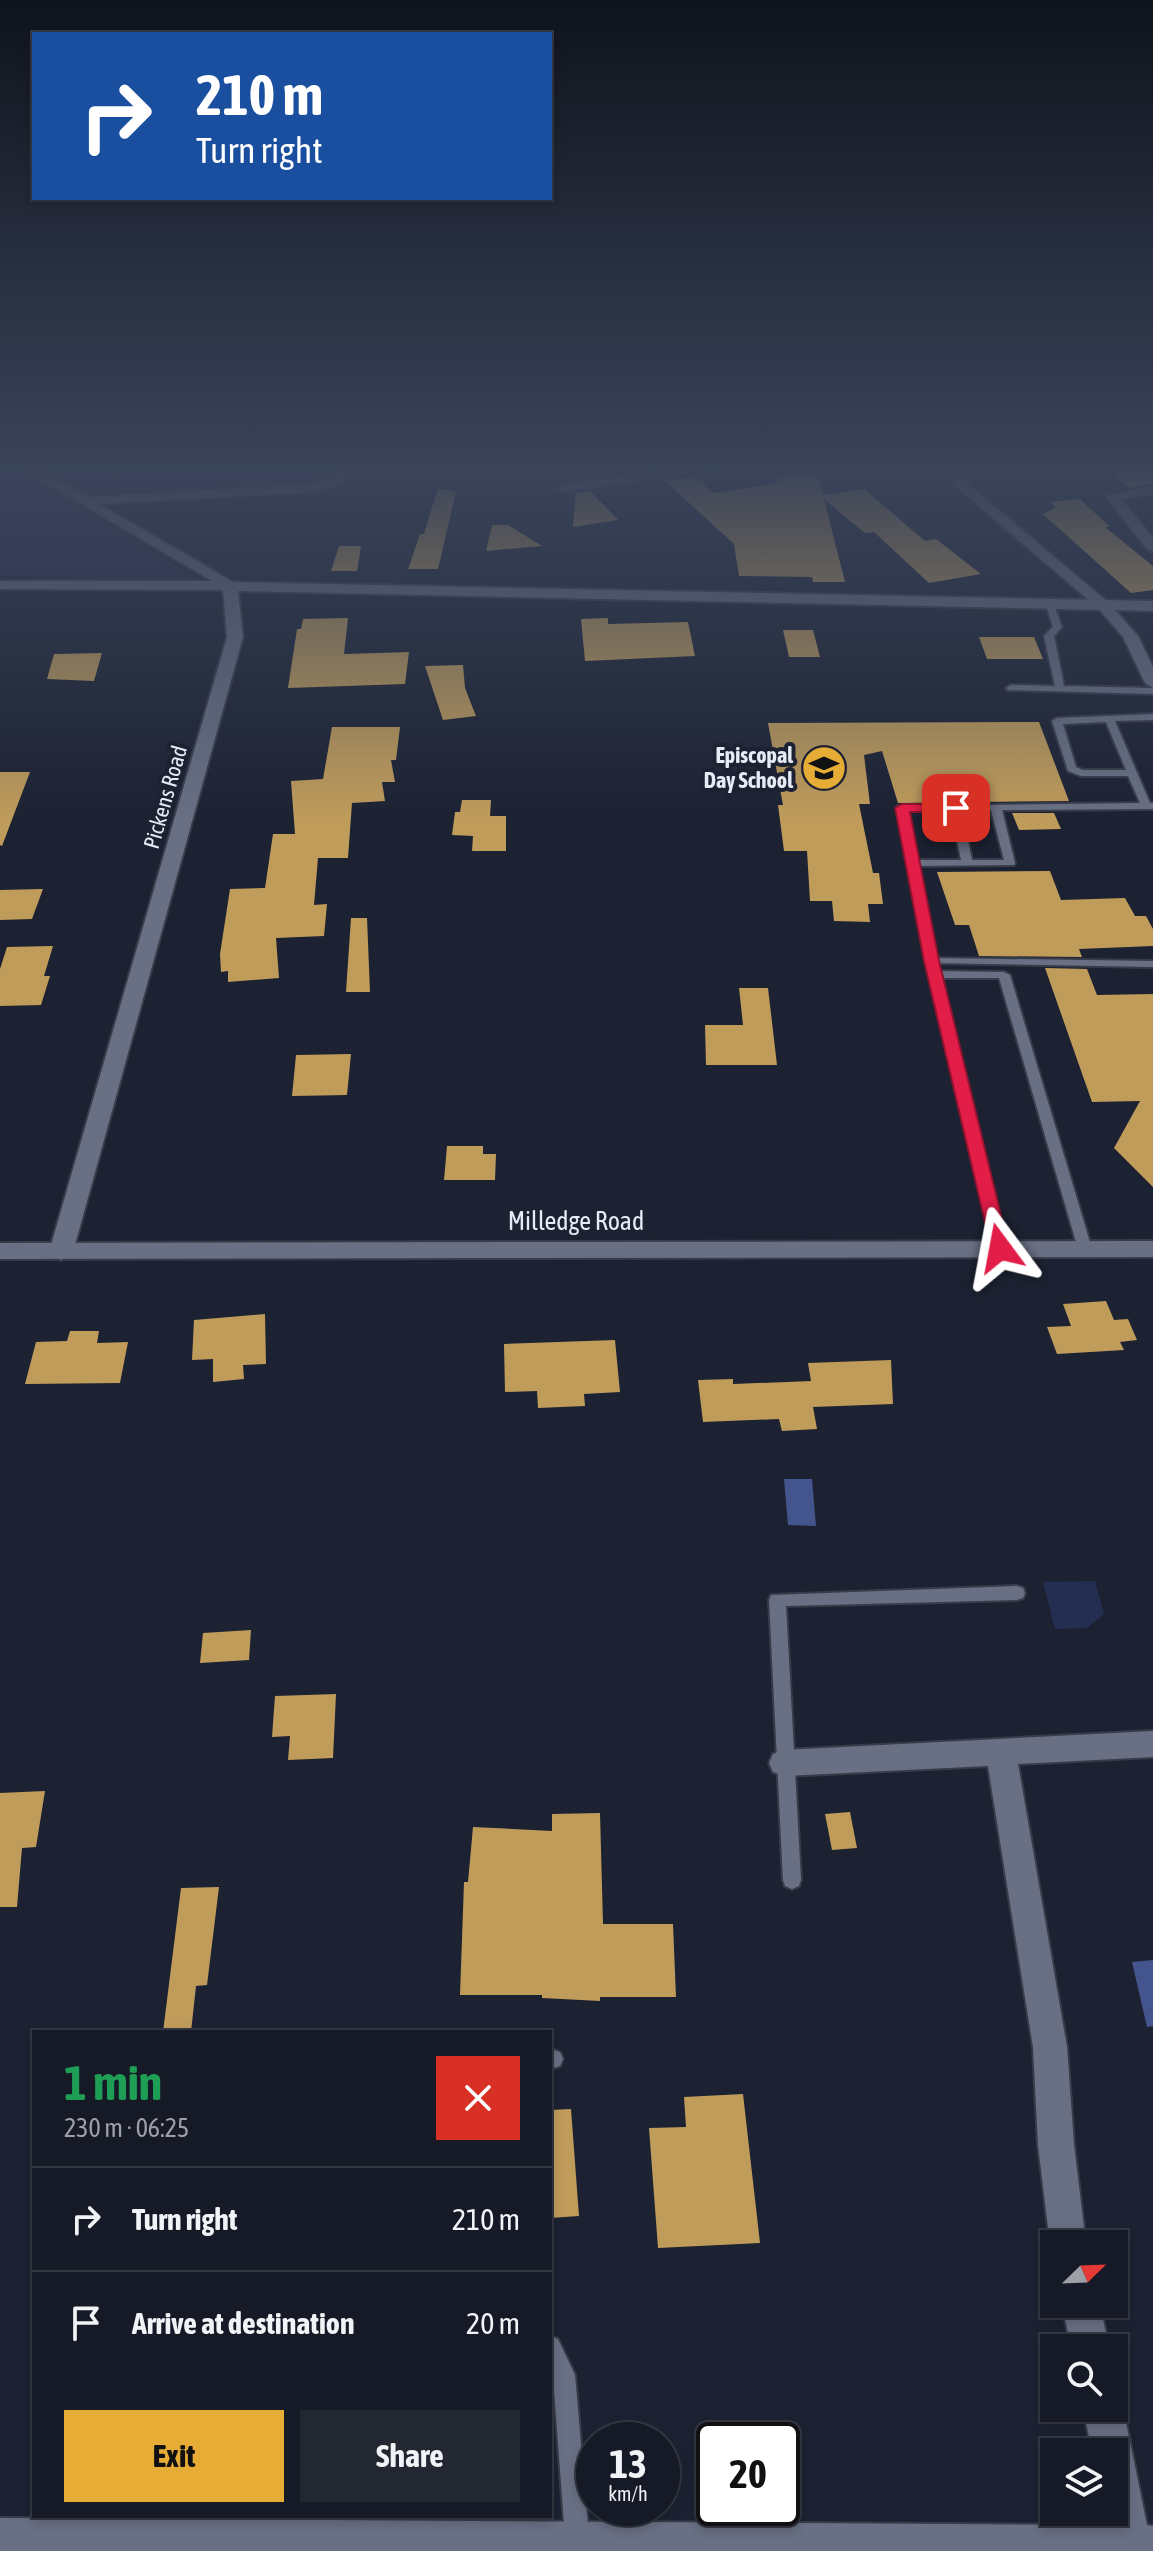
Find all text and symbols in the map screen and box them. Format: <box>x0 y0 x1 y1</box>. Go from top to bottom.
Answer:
text: 210 m <box>196 63 323 127</box>
icon: right <box>64 64 168 168</box>
text: Turn right <box>196 129 323 171</box>
street label: Pickens Road <box>138 742 192 852</box>
place label: Episcopal Day School <box>704 742 794 793</box>
school or university icon: Episcopal Day School <box>800 744 848 792</box>
pin <box>922 774 990 842</box>
icon: arrive <box>934 786 978 830</box>
street label: Milledge Road <box>508 1206 644 1236</box>
position arrow <box>958 1206 1042 1290</box>
text: 1 min <box>64 2055 162 2110</box>
button: close <box>436 2056 520 2140</box>
text: 230 m · 06:25 <box>64 2113 189 2143</box>
icon: right <box>64 2197 108 2241</box>
text: Turn right <box>132 2202 238 2236</box>
text: 210 m <box>452 2202 520 2236</box>
north arrow <box>1040 2230 1128 2318</box>
map controls <box>1040 2230 1128 2526</box>
icon: arrive <box>64 2301 108 2345</box>
text: Arrive at destination <box>132 2306 354 2340</box>
text: 20 m <box>466 2306 520 2340</box>
button: search <box>1040 2334 1128 2422</box>
button: Exit <box>64 2410 284 2502</box>
button: Share <box>300 2410 520 2502</box>
speed limit sign: 20 <box>696 2422 800 2526</box>
button: layers <box>1040 2438 1128 2526</box>
text: 13 <box>609 2441 647 2486</box>
text: km/h <box>608 2482 648 2505</box>

